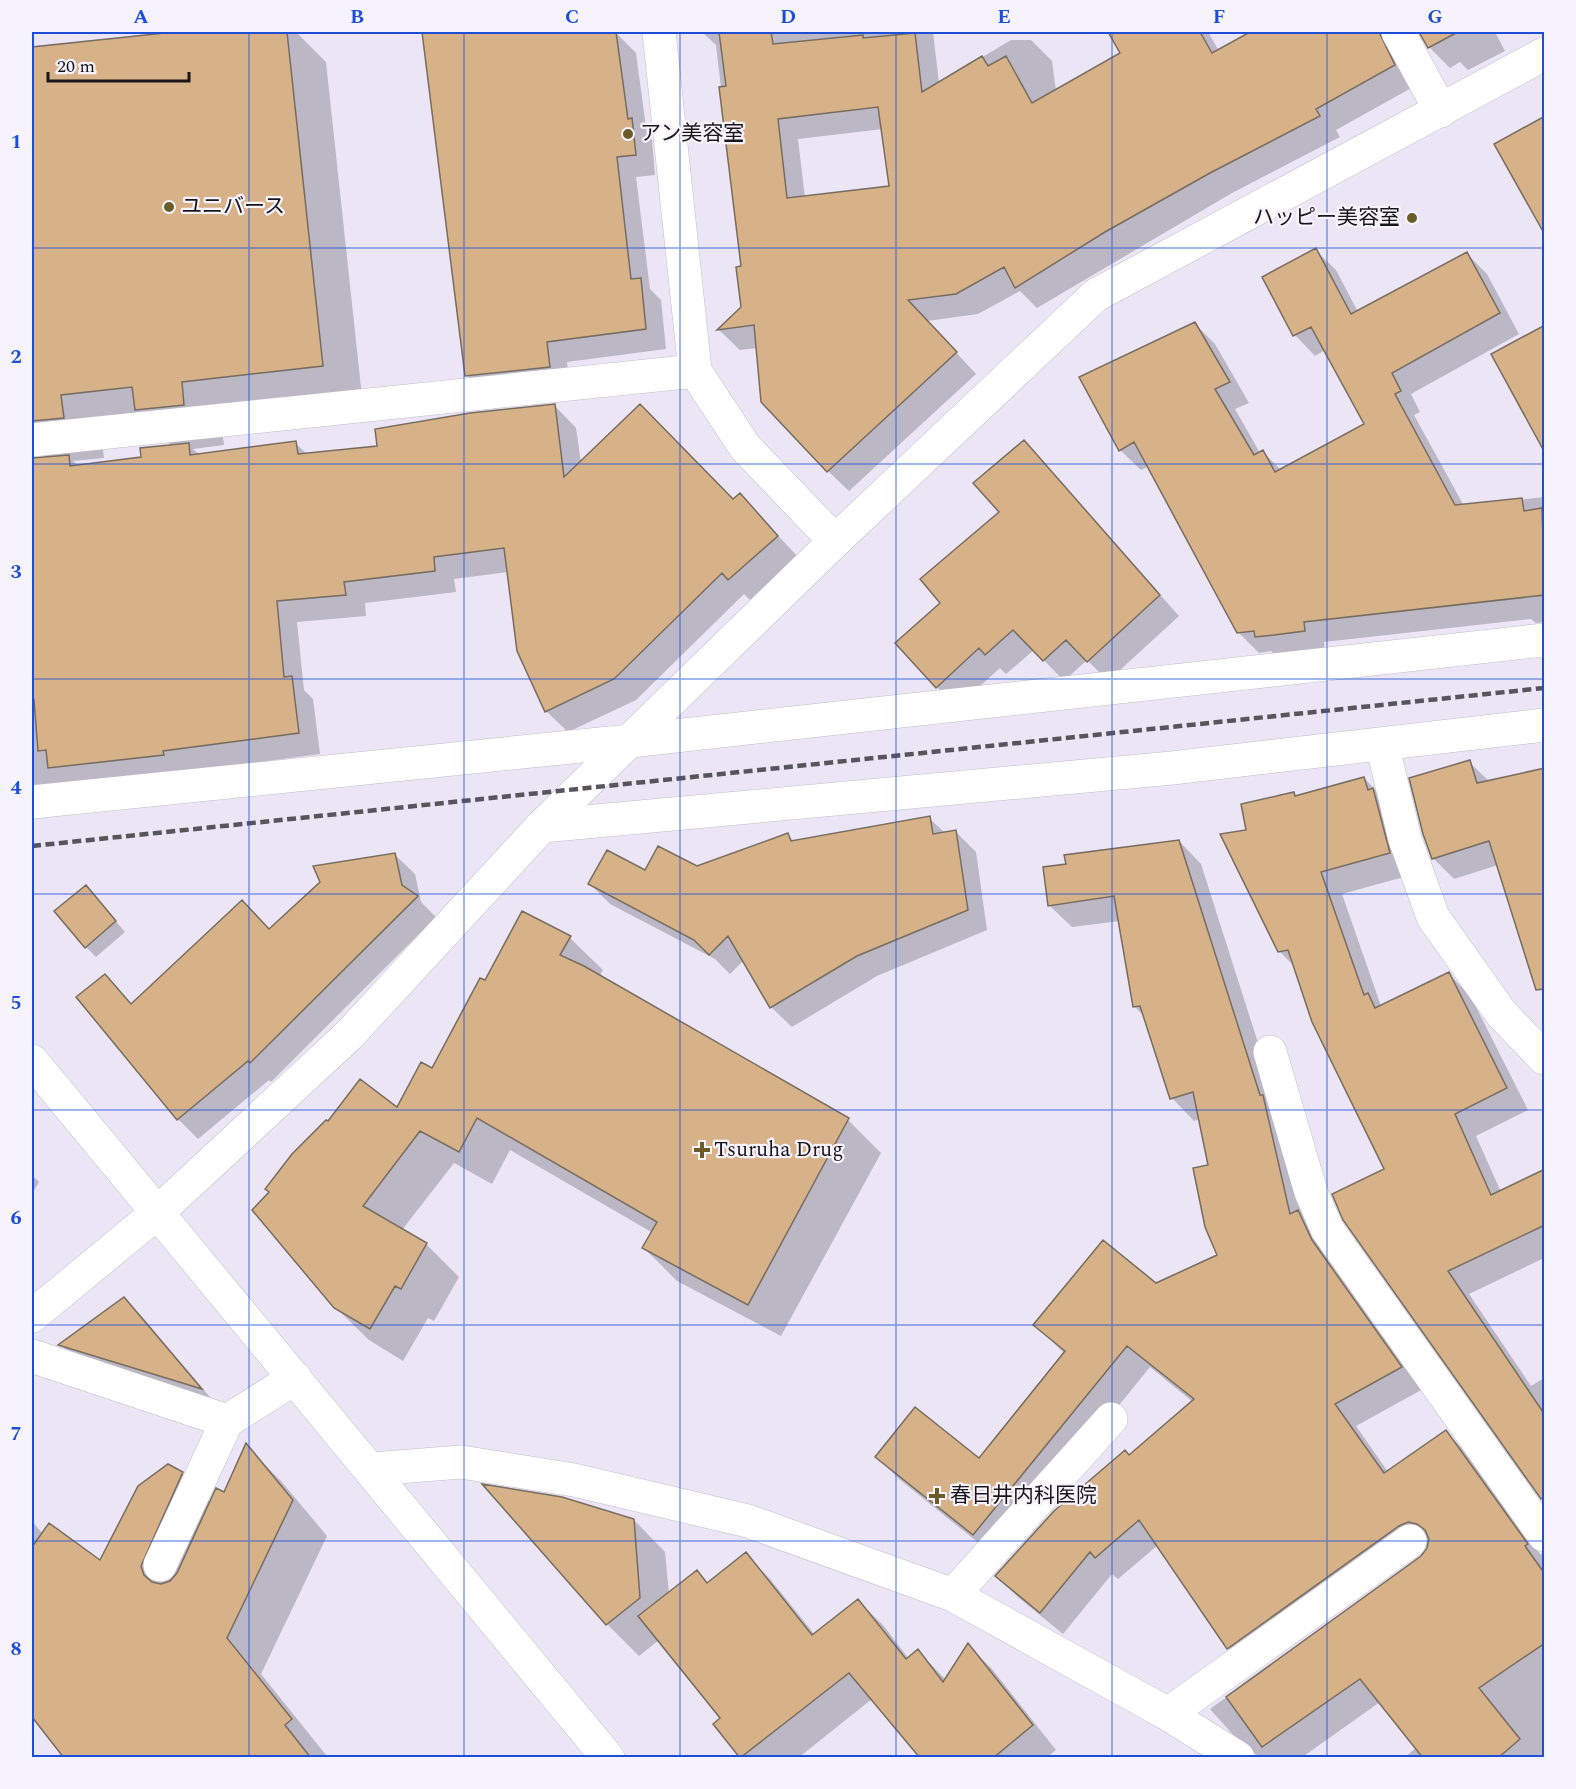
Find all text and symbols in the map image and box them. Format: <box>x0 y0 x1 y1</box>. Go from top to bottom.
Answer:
text: A <box>133 2 149 32</box>
text: B <box>350 2 364 32</box>
text: C <box>565 2 579 32</box>
text: D <box>780 2 796 32</box>
text: E <box>997 2 1011 32</box>
text: F <box>1213 2 1225 32</box>
text: G <box>1427 2 1443 32</box>
scale bar <box>48 45 189 83</box>
text: 20 m <box>57 53 95 80</box>
place label: アン美容室 <box>640 118 744 150</box>
text: 1 <box>10 127 22 157</box>
marker: アン美容室 <box>621 127 635 141</box>
place label: ユニバース <box>181 191 285 223</box>
marker: ユニバース <box>162 200 176 214</box>
place label: ハッピー美容室 <box>1253 202 1400 234</box>
marker: ハッピー美容室 <box>1405 211 1419 225</box>
text: 2 <box>10 342 22 372</box>
text: 3 <box>10 557 22 587</box>
text: 4 <box>10 773 22 803</box>
text: 5 <box>10 988 22 1018</box>
place label: Tsuruha Drug <box>714 1134 844 1166</box>
marker: Tsuruha Drug <box>695 1143 709 1157</box>
text: 6 <box>10 1203 22 1233</box>
text: 7 <box>10 1419 22 1449</box>
place label: 春日井内科医院 <box>950 1480 1097 1512</box>
marker: 春日井内科医院 <box>928 1487 946 1505</box>
text: 8 <box>10 1634 22 1664</box>

